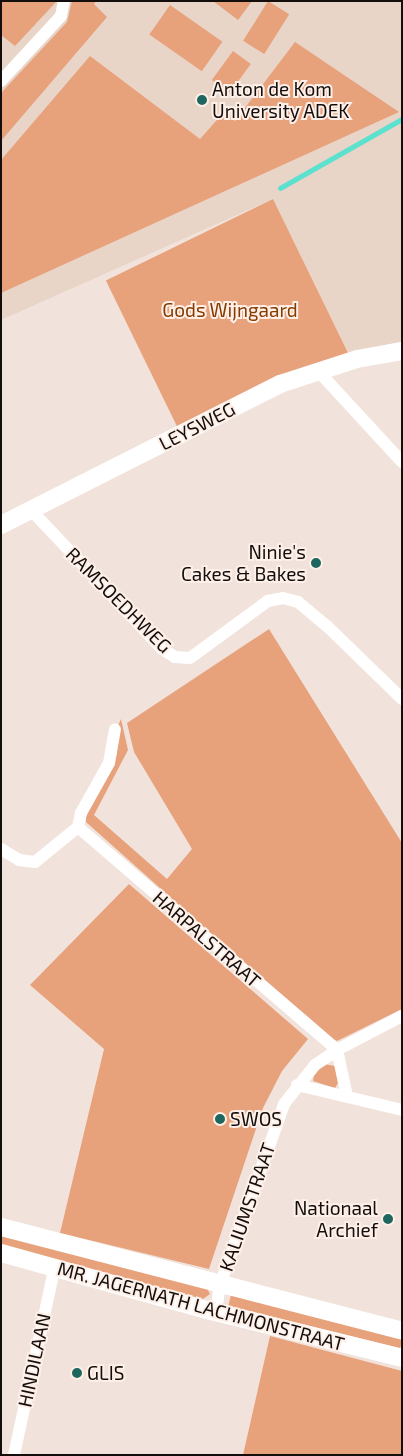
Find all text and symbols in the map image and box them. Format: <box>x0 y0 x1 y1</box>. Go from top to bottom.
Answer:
place label: Anton de Kom University ADEK <box>212 78 350 122</box>
marker: Anton de Kom University ADEK <box>196 94 208 106</box>
park label: Gods Wijngaard <box>162 299 298 321</box>
street label: LEYSWEG <box>155 397 239 455</box>
place label: Ninie's Cakes & Bakes <box>181 541 306 585</box>
street label: RAMSOEDHWEG <box>61 542 177 658</box>
marker: Ninie's Cakes & Bakes <box>310 557 322 569</box>
street label: HARPALSTRAAT <box>148 886 266 992</box>
place label: SWOS <box>230 1108 282 1130</box>
marker: SWOS <box>214 1113 226 1125</box>
street label: KALIUMSTRAAT <box>214 1140 280 1274</box>
place label: Nationaal Archief <box>294 1197 378 1241</box>
marker: Nationaal Archief <box>382 1213 394 1225</box>
street label: MR. JAGERNATH LACHMONSTRAAT <box>55 1257 347 1355</box>
street label: HINDILAAN <box>13 1311 55 1409</box>
place label: GLIS <box>87 1362 124 1384</box>
marker: GLIS <box>71 1367 83 1379</box>

